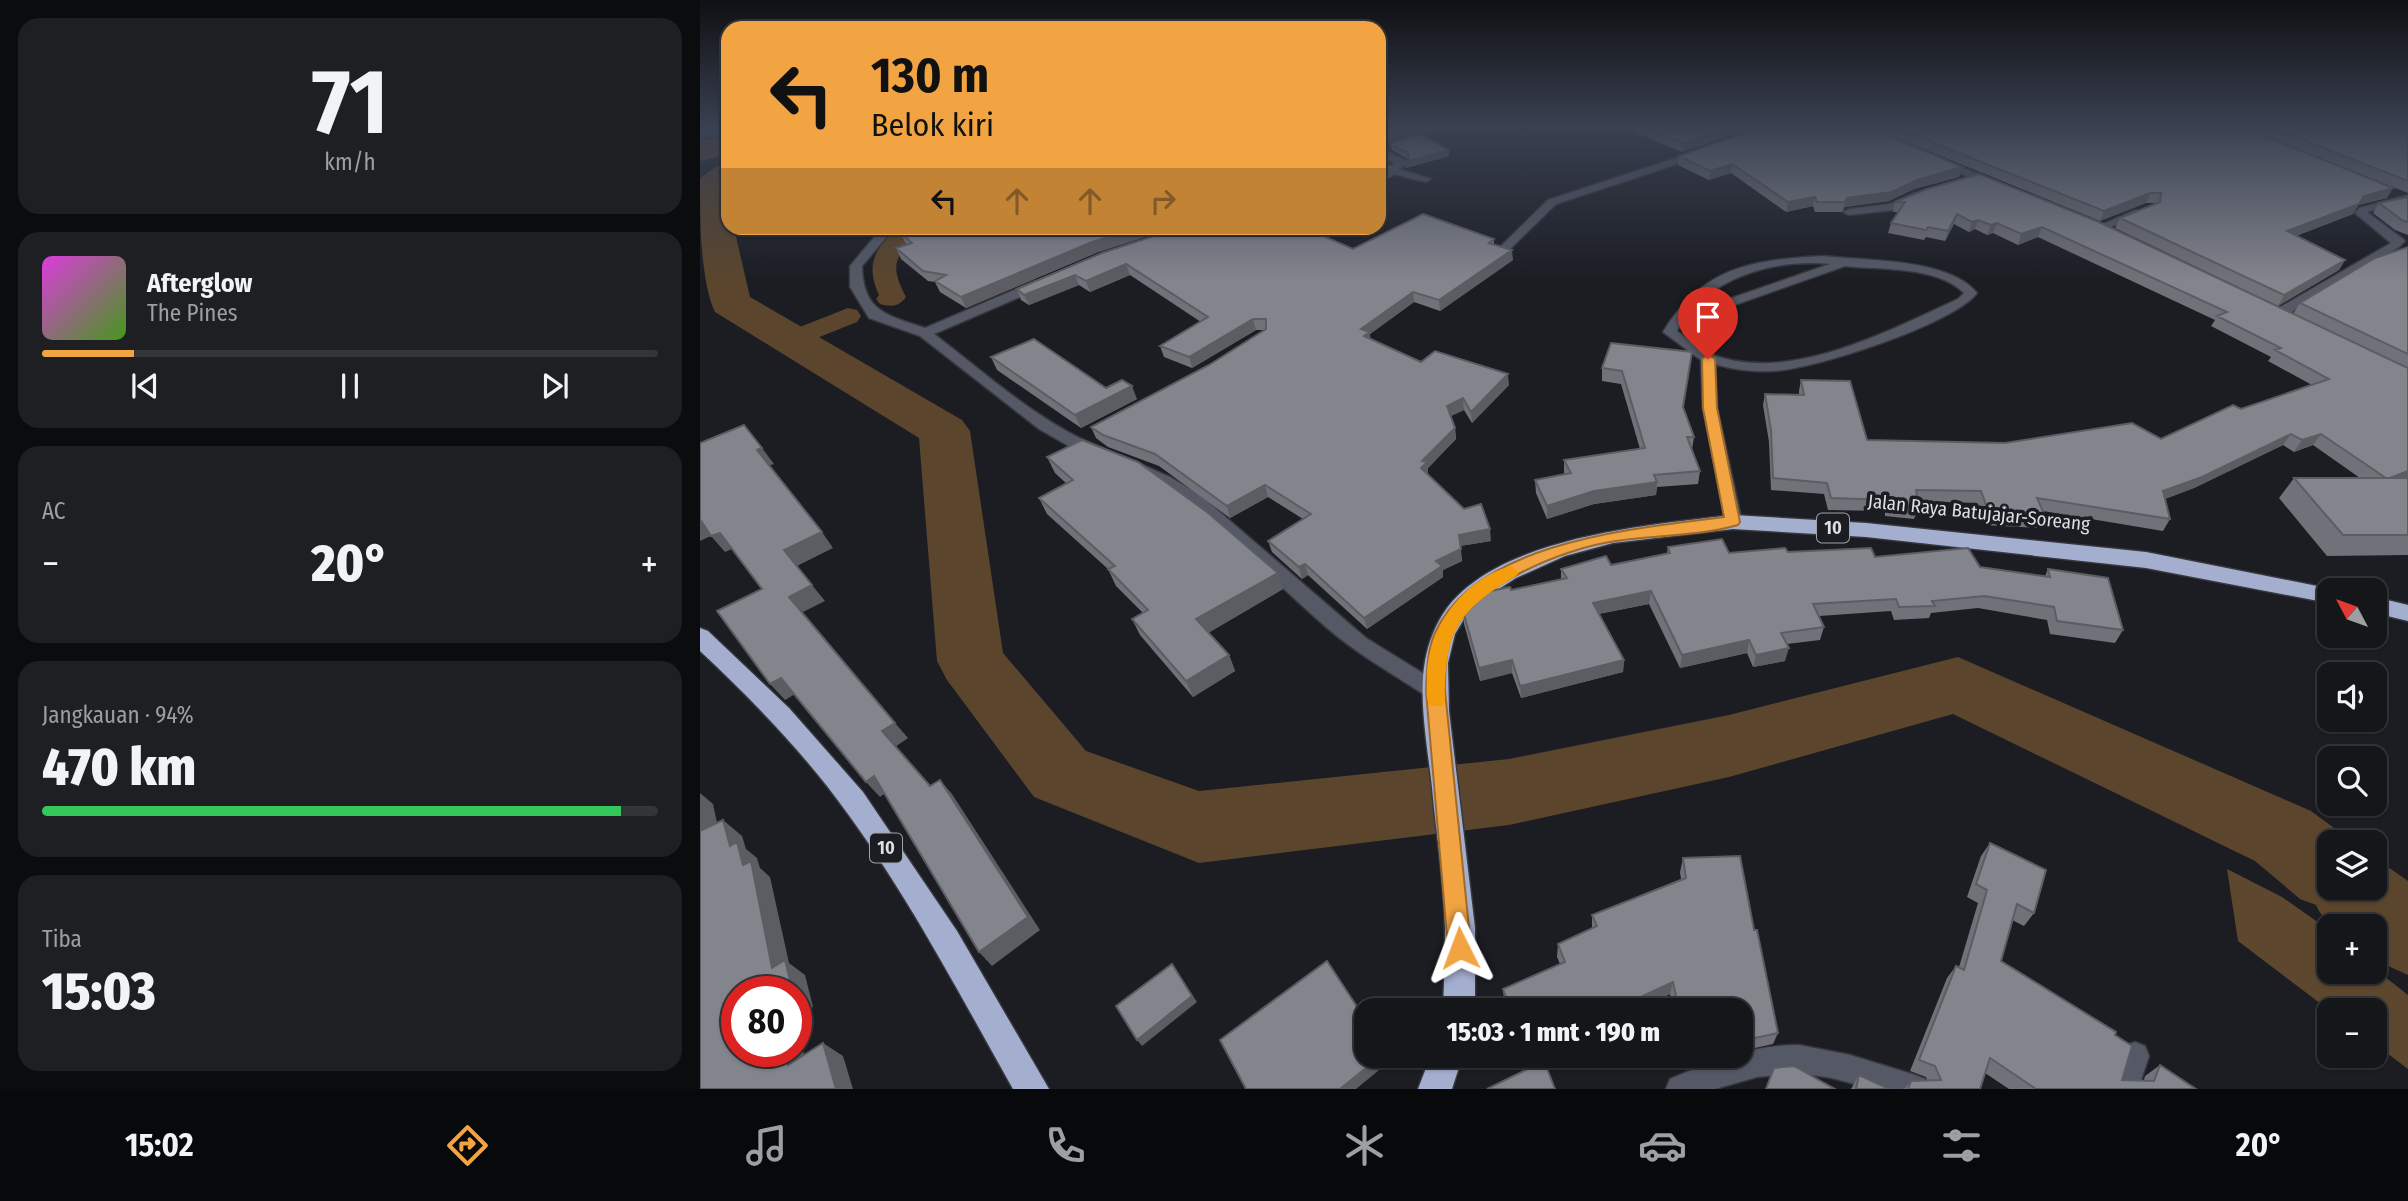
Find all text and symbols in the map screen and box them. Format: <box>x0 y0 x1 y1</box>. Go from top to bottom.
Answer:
text: 130 m <box>871 46 989 105</box>
text: 71 <box>312 48 388 157</box>
icon: left <box>756 49 847 140</box>
text: Belok kiri <box>871 106 994 144</box>
text: km/h <box>324 148 376 176</box>
icon: left <box>925 182 963 220</box>
icon: ahead <box>998 182 1036 220</box>
icon: ahead <box>1071 182 1109 220</box>
icon: right <box>1144 182 1182 220</box>
text: Afterglow <box>147 268 252 299</box>
pin <box>1678 287 1738 359</box>
icon: arrive <box>1689 298 1727 336</box>
text: The Pines <box>147 299 238 327</box>
icon: previous <box>126 367 164 405</box>
icon: pause <box>331 367 369 405</box>
icon: next <box>536 367 574 405</box>
street label: Jalan Raya Batujajar-Soreang <box>1867 489 2091 536</box>
text: AC <box>42 497 66 525</box>
road number: 10 <box>1817 514 1849 542</box>
text: 20° <box>311 532 389 595</box>
text: − <box>42 541 59 587</box>
text: + <box>641 541 658 587</box>
north arrow <box>2317 578 2387 648</box>
map controls <box>2317 578 2387 1068</box>
button: sound <box>2317 662 2387 732</box>
text: Jangkauan · 94% <box>42 701 194 729</box>
text: 470 km <box>42 736 196 799</box>
button: search <box>2317 746 2387 816</box>
button: layers <box>2317 830 2387 900</box>
road number: 10 <box>870 834 902 862</box>
position arrow <box>1423 911 1497 985</box>
button: + <box>2317 914 2387 984</box>
text: Tiba <box>42 925 82 953</box>
text: 15:03 <box>42 960 156 1023</box>
speed limit sign: 80 <box>721 976 812 1067</box>
button: − <box>2317 998 2387 1068</box>
text: 15:03 · 1 mnt · 190 m <box>1447 1017 1660 1048</box>
icon: directions <box>443 1121 492 1170</box>
icon: music <box>742 1121 791 1170</box>
icon: phone <box>1041 1121 1090 1170</box>
icon: climate <box>1340 1121 1389 1170</box>
icon: car <box>1638 1121 1687 1170</box>
icon: filters <box>1937 1121 1986 1170</box>
text: 15:02 <box>125 1126 193 1164</box>
text: 20° <box>2236 1126 2283 1164</box>

